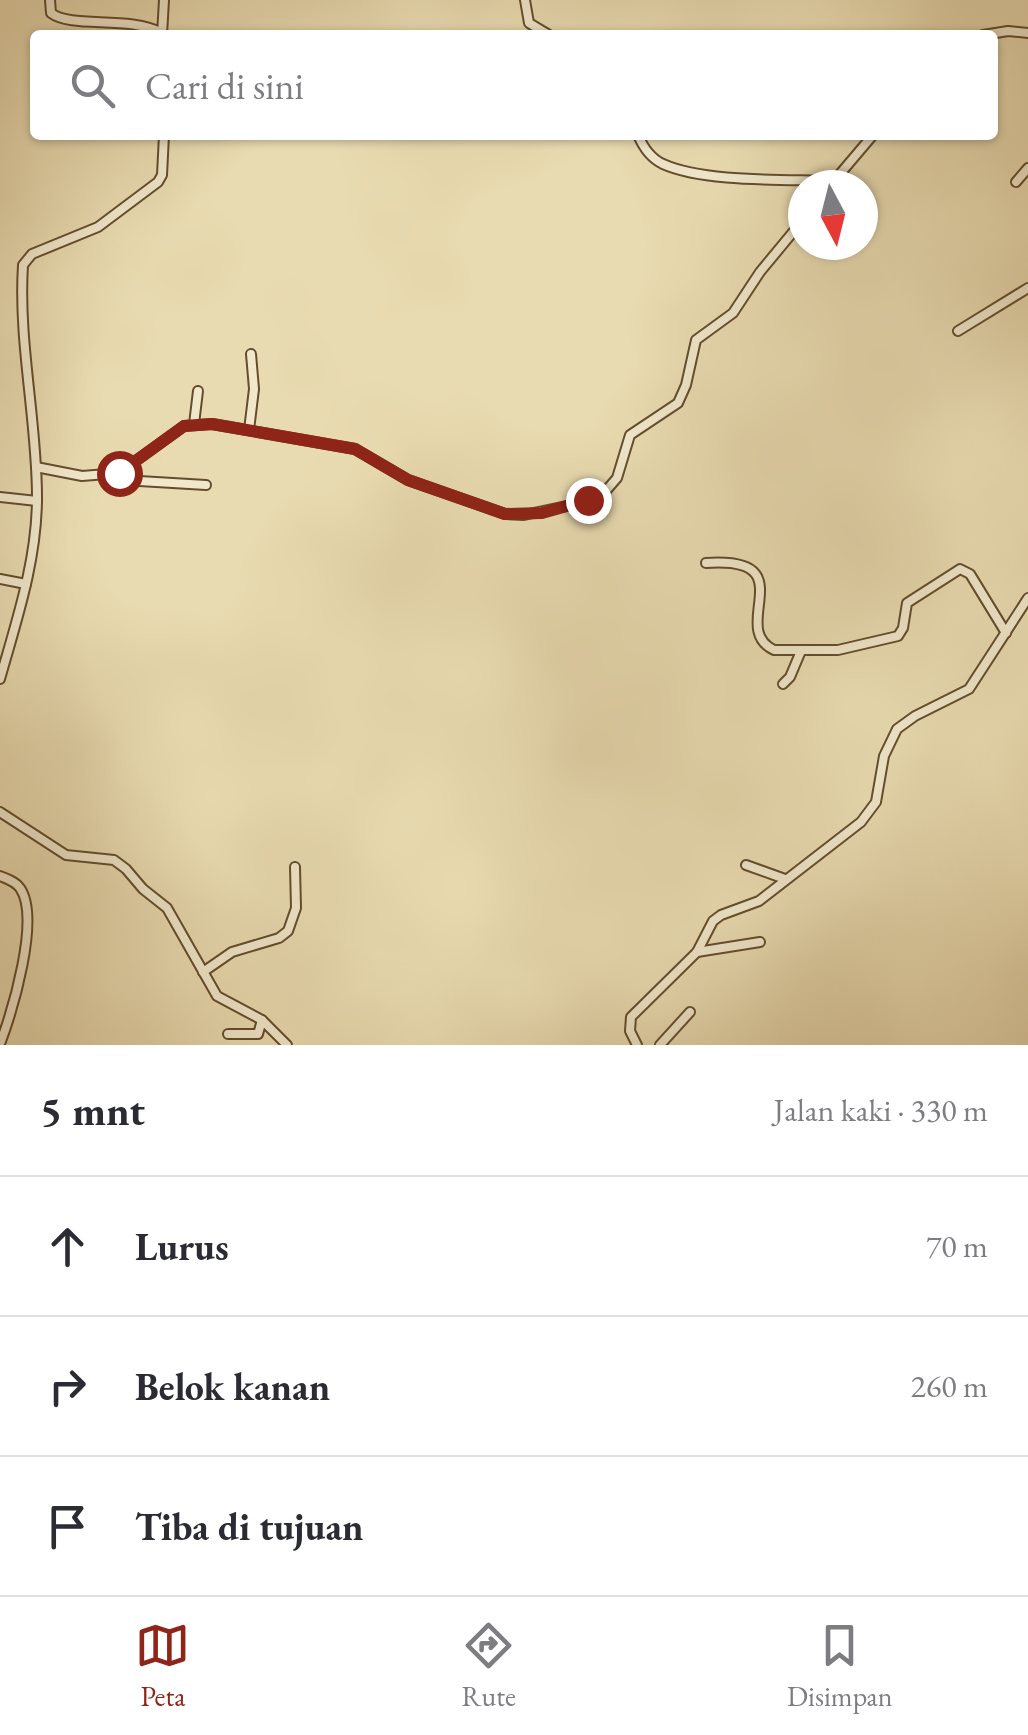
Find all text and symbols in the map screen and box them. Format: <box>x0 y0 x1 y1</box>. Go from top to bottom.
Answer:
search box <box>30 30 998 140</box>
icon: search <box>65 58 120 113</box>
text: Cari di sini <box>145 61 304 110</box>
north arrow <box>788 170 878 260</box>
route start <box>97 451 143 497</box>
route end <box>566 478 612 524</box>
text: 5 mnt <box>40 1083 145 1138</box>
text: Jalan kaki · 330 m <box>773 1089 988 1131</box>
icon: ahead <box>40 1219 95 1274</box>
text: Lurus <box>135 1222 229 1271</box>
text: 70 m <box>926 1225 988 1267</box>
icon: right <box>40 1359 95 1414</box>
text: Belok kanan <box>135 1362 330 1411</box>
text: 260 m <box>911 1365 988 1407</box>
icon: arrive <box>40 1499 95 1554</box>
text: Tiba di tujuan <box>135 1502 364 1551</box>
tab: Peta <box>135 1618 190 1714</box>
tab: Rute <box>461 1618 516 1714</box>
tab: Disimpan <box>787 1618 893 1714</box>

